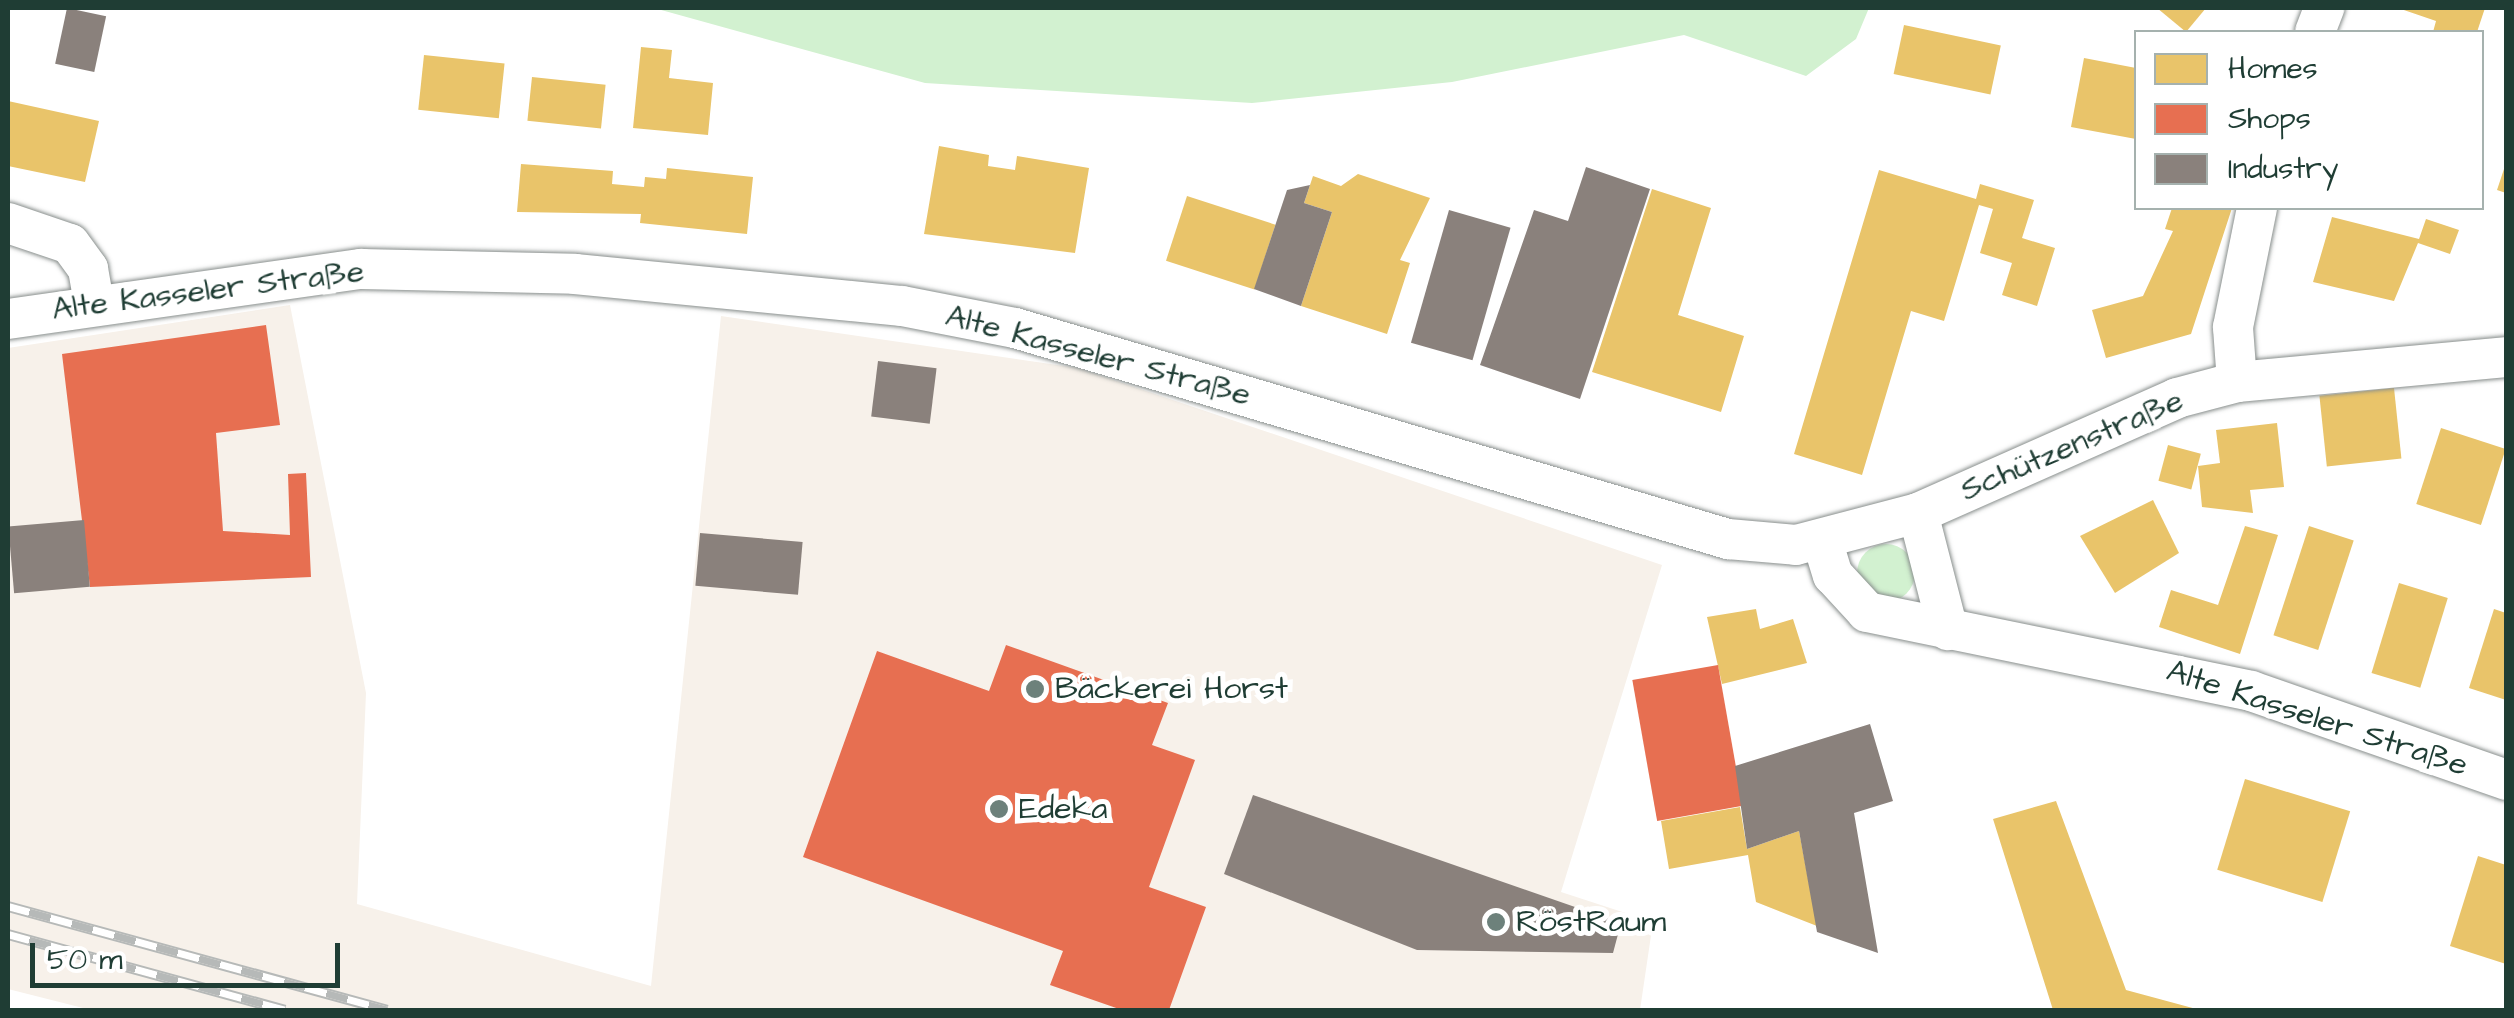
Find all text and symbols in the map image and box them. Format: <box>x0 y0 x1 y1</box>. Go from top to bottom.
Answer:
legend <box>2134 30 2484 210</box>
text: Homes <box>2228 48 2318 90</box>
text: Shops <box>2228 98 2311 140</box>
text: Industry <box>2228 148 2338 190</box>
street label: Alte Kasseler Straße <box>50 253 366 329</box>
street label: Alte Kasseler Straße <box>941 297 1255 415</box>
street label: Schützenstraße <box>1955 382 2189 510</box>
street label: Alte Kasseler Straße <box>2162 652 2472 786</box>
place label: Bäckerei Horst <box>1055 670 1288 708</box>
marker: Bäckerei Horst <box>1024 678 1046 700</box>
place label: Edeka <box>1019 790 1108 828</box>
marker: Edeka <box>988 798 1010 820</box>
place label: RöstRaum <box>1516 903 1666 941</box>
marker: RöstRaum <box>1485 911 1507 933</box>
scale bar <box>35 923 345 985</box>
text: 50 m <box>47 939 123 981</box>

